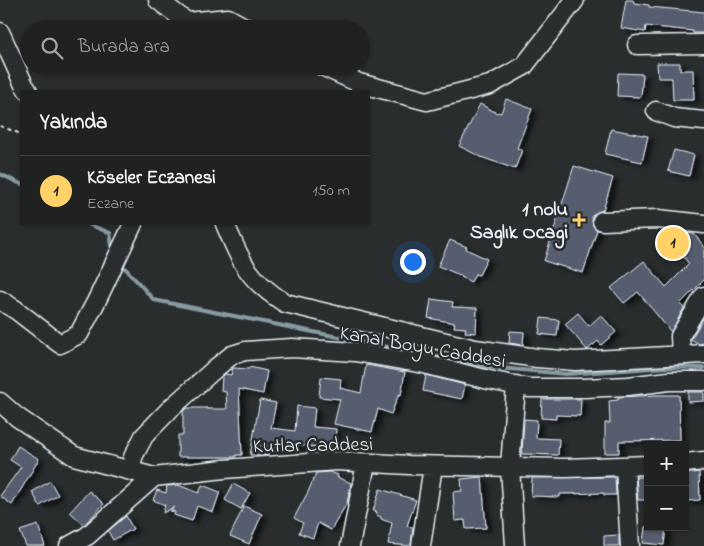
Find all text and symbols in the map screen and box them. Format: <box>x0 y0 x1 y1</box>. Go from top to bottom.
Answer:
search box <box>20 20 370 75</box>
icon: search <box>38 34 66 62</box>
text: Burada ara <box>78 34 170 61</box>
text: Yakında <box>40 108 107 138</box>
text: Köseler Eczanesi <box>87 165 216 192</box>
text: 1 <box>53 179 59 203</box>
text: 150 m <box>312 179 350 203</box>
text: Eczane <box>87 192 134 216</box>
place label: 1 nolu Saglık Ocagi <box>470 196 568 249</box>
marker: 1 nolu Saglık Ocagi <box>572 213 586 227</box>
pin: 1 <box>657 224 689 262</box>
your location <box>400 249 426 275</box>
street label: Kanal Boyu Caddesi <box>337 320 508 377</box>
street label: Kutlar Caddesi <box>253 431 373 462</box>
map controls <box>644 441 689 531</box>
button: + <box>644 441 689 486</box>
button: − <box>644 486 689 531</box>

